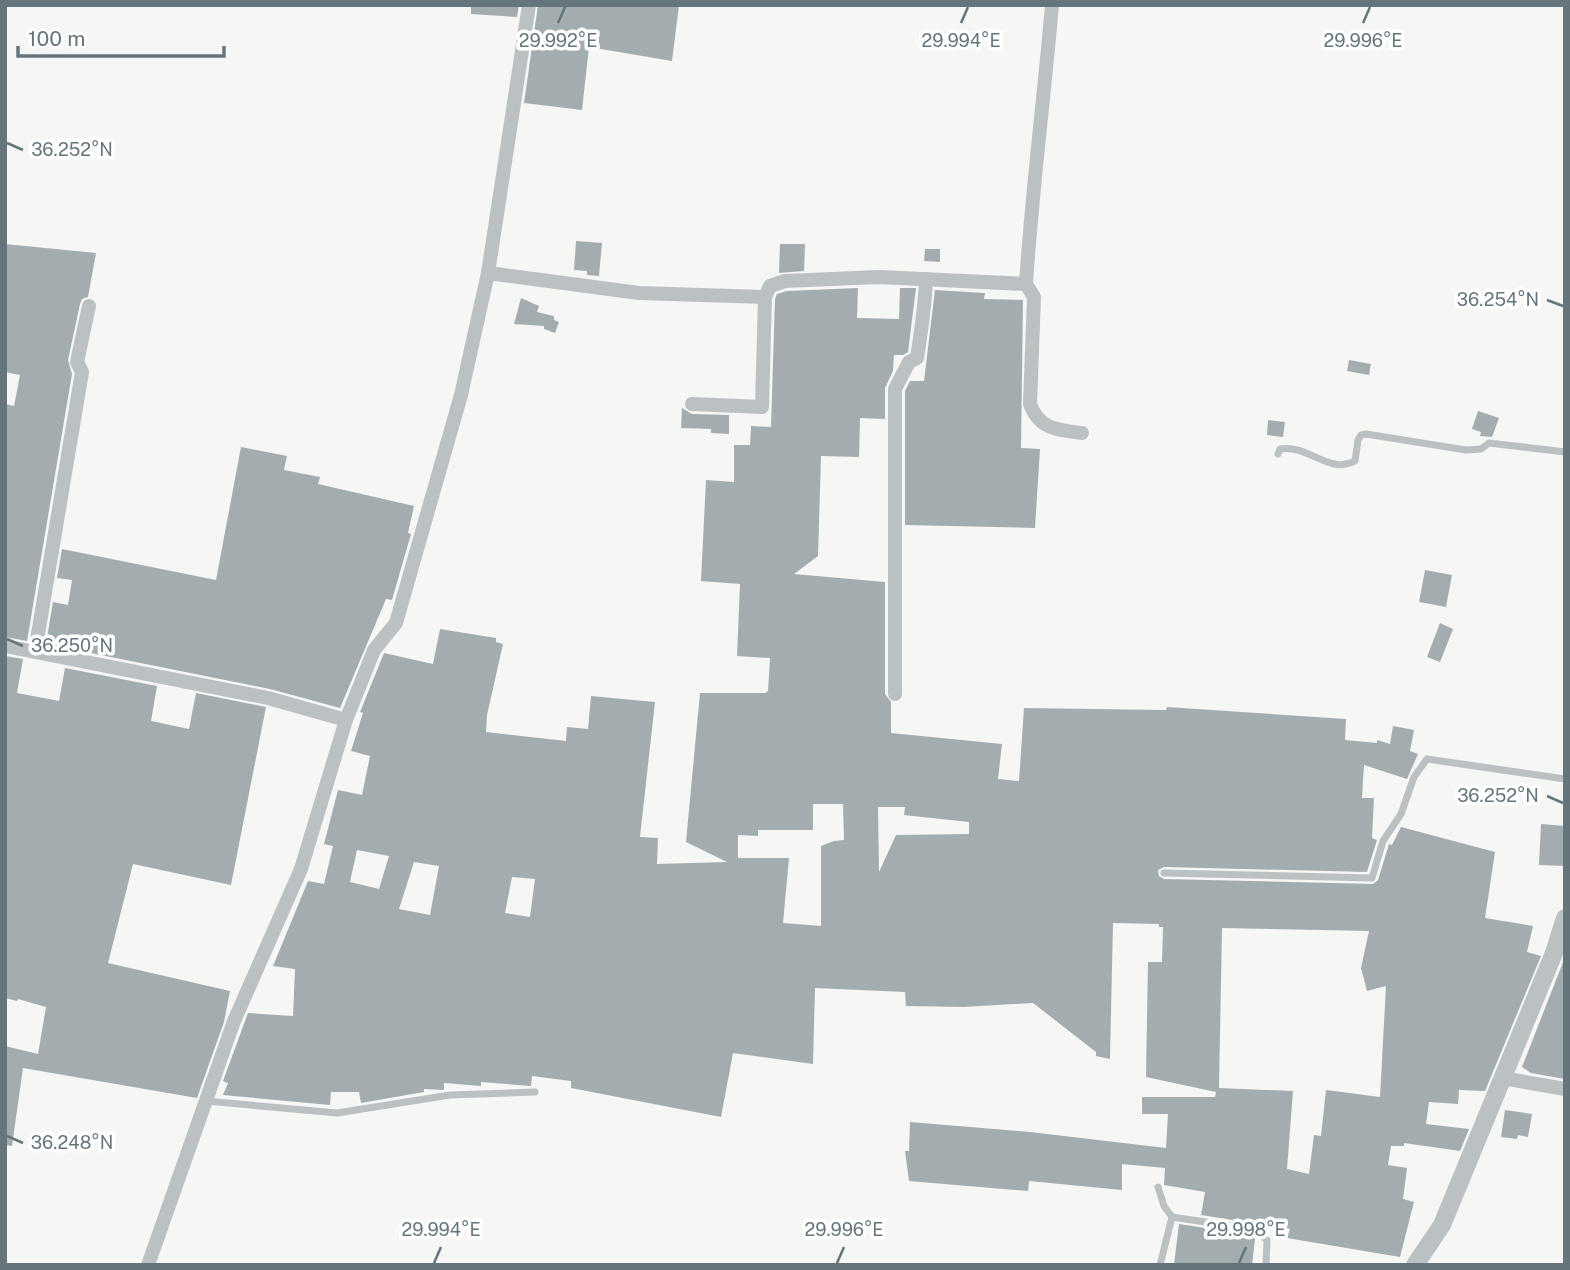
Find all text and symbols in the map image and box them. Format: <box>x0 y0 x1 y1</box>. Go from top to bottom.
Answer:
scale bar <box>18 14 224 58</box>
text: 100 m <box>28 26 85 51</box>
text: 29.992°E <box>519 30 597 51</box>
text: 29.994°E <box>921 30 1001 51</box>
text: 29.996°E <box>1324 30 1402 51</box>
text: 36.252°N <box>31 139 113 160</box>
text: 36.254°N <box>1457 289 1539 310</box>
text: 36.250°N <box>31 635 113 656</box>
text: 36.252°N <box>1457 785 1539 806</box>
text: 36.248°N <box>31 1132 113 1153</box>
text: 29.994°E <box>401 1219 481 1240</box>
text: 29.996°E <box>805 1219 883 1240</box>
text: 29.998°E <box>1206 1219 1286 1240</box>

